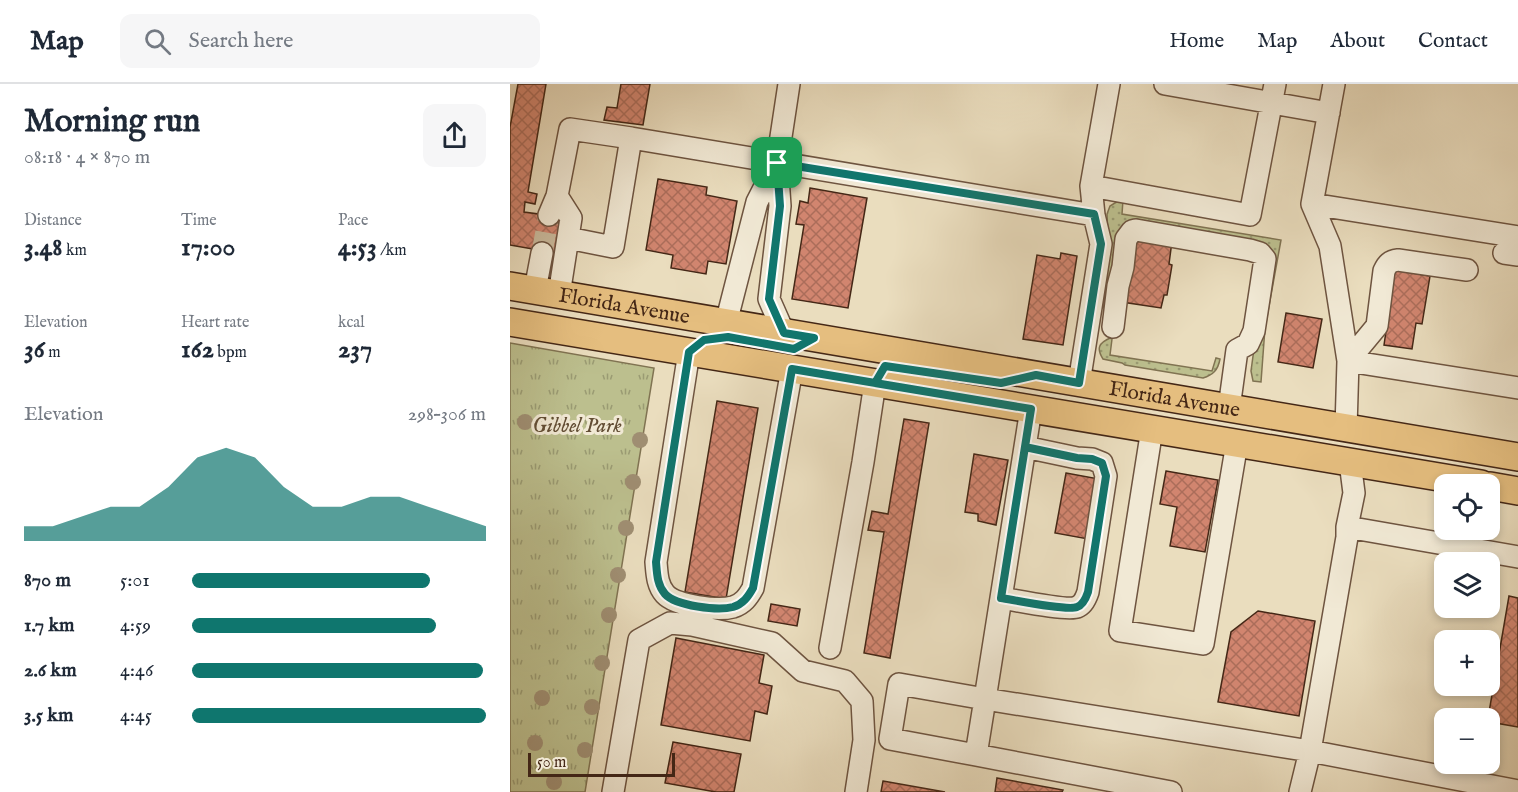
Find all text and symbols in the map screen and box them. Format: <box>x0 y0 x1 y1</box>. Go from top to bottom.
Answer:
search box <box>120 14 540 68</box>
text: Map <box>30 24 84 59</box>
icon: search <box>141 25 174 58</box>
text: Search here <box>189 27 293 55</box>
text: Home <box>1169 28 1224 55</box>
text: Map <box>1257 28 1297 55</box>
text: About <box>1330 28 1385 55</box>
text: Contact <box>1418 28 1488 55</box>
text: Morning run <box>24 101 200 143</box>
button: share <box>423 104 486 167</box>
pin <box>751 137 802 188</box>
text: 08:18 · 4 × 870 m <box>24 145 150 170</box>
icon: arrive <box>760 146 793 179</box>
text: Distance <box>24 211 82 231</box>
text: Time <box>181 211 217 231</box>
text: Pace <box>338 211 368 231</box>
text: 3.48 <box>24 231 62 264</box>
text: 17:00 <box>181 231 235 264</box>
text: 4:53 <box>338 231 377 264</box>
text: km <box>62 241 87 261</box>
text: /km <box>377 241 407 261</box>
street label: Florida Avenue <box>556 282 692 331</box>
text: Elevation <box>24 313 87 333</box>
text: Heart rate <box>181 313 249 333</box>
text: kcal <box>338 313 365 333</box>
text: 36 <box>24 333 45 366</box>
text: 162 <box>181 333 214 366</box>
text: 237 <box>338 333 372 366</box>
text: m <box>45 343 61 363</box>
text: bpm <box>214 343 247 363</box>
street label: Florida Avenue <box>1107 376 1242 425</box>
text: Elevation <box>24 402 103 427</box>
text: 298–306 m <box>408 402 486 427</box>
park label: Gibbel Park <box>532 413 622 440</box>
map controls <box>1434 474 1500 774</box>
button: locate <box>1434 474 1500 540</box>
button: layers <box>1434 552 1500 618</box>
text: 870 m <box>24 568 71 593</box>
text: 5:01 <box>120 568 150 593</box>
text: 1.7 km <box>24 613 75 638</box>
text: 4:59 <box>120 613 151 638</box>
button: + <box>1434 630 1500 696</box>
text: 2.6 km <box>24 658 77 683</box>
text: 4:46 <box>120 658 153 683</box>
text: 3.5 km <box>24 703 74 728</box>
text: 4:45 <box>120 703 152 728</box>
button: − <box>1434 708 1500 774</box>
scale bar <box>528 750 675 778</box>
text: 50 m <box>537 753 566 773</box>

